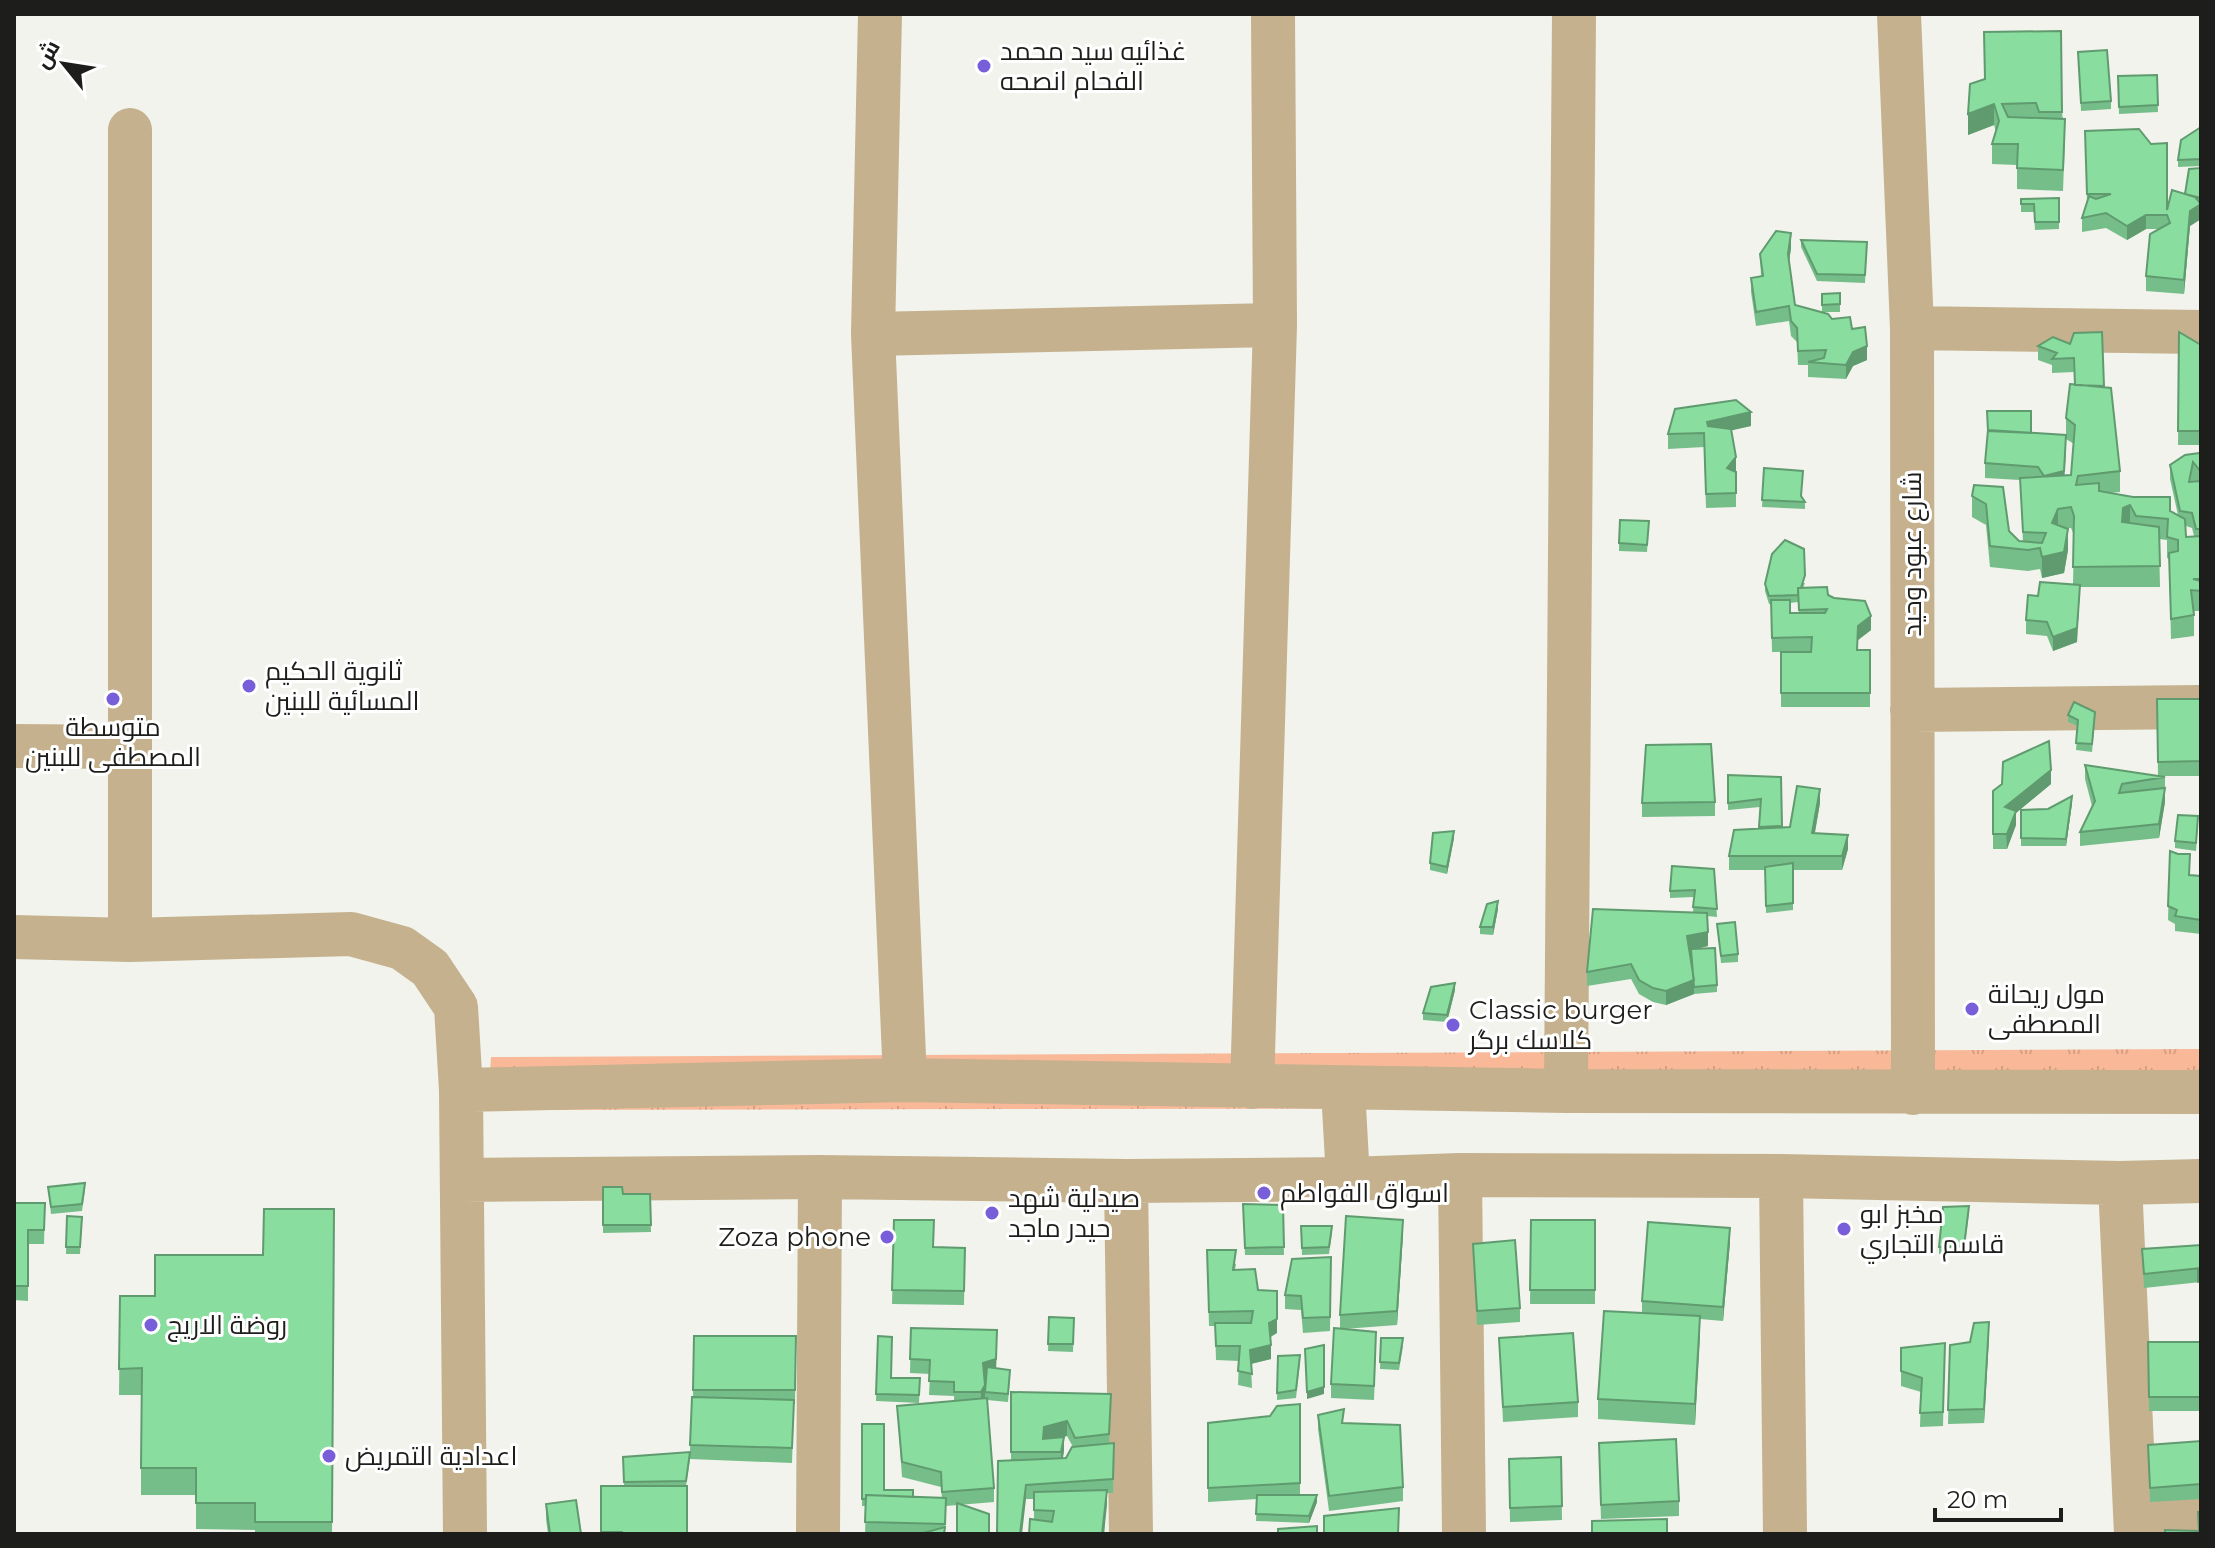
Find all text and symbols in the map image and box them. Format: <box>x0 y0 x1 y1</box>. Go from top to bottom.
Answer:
north arrow <box>24 24 104 104</box>
text: ش <box>28 35 66 73</box>
place label: غذائيه سيد محمد الفحام انصحه <box>1000 35 1186 99</box>
marker: غذائيه سيد محمد الفحام انصحه <box>975 57 993 75</box>
street label: شارع عبود وحيد <box>1896 472 1929 636</box>
place label: ثانوية الحكيم المسائية للبنين <box>265 655 419 717</box>
marker: ثانوية الحكيم المسائية للبنين <box>240 677 258 695</box>
marker: متوسطة المصطفى للبنين <box>104 690 122 708</box>
place label: متوسطة المصطفى للبنين <box>25 711 201 773</box>
place label: مول ريحانة المصطفى <box>1988 978 2105 1040</box>
place label: Classic burger كلاسك برگر <box>1467 994 1653 1056</box>
marker: مول ريحانة المصطفى <box>1963 1000 1981 1018</box>
marker: Classic burger كلاسك برگر <box>1444 1016 1462 1034</box>
place label: اسواق الفواطم <box>1280 1177 1449 1211</box>
place label: صيدلية شهد حيدر ماجد <box>1008 1182 1140 1244</box>
marker: اسواق الفواطم <box>1255 1184 1273 1202</box>
place label: مخبز ابو قاسم التجاري <box>1860 1198 2004 1264</box>
marker: صيدلية شهد حيدر ماجد <box>983 1204 1001 1222</box>
marker: مخبز ابو قاسم التجاري <box>1835 1220 1853 1238</box>
place label: Zoza phone <box>718 1221 871 1253</box>
marker: Zoza phone <box>878 1228 896 1246</box>
place label: روضة الاريج <box>167 1309 287 1342</box>
marker: روضة الاريج <box>142 1316 160 1334</box>
place label: اعدادية التمريض <box>345 1440 518 1472</box>
marker: اعدادية التمريض <box>320 1447 338 1465</box>
scale bar <box>1935 1472 2061 1522</box>
text: 20 m <box>1947 1485 2008 1514</box>

